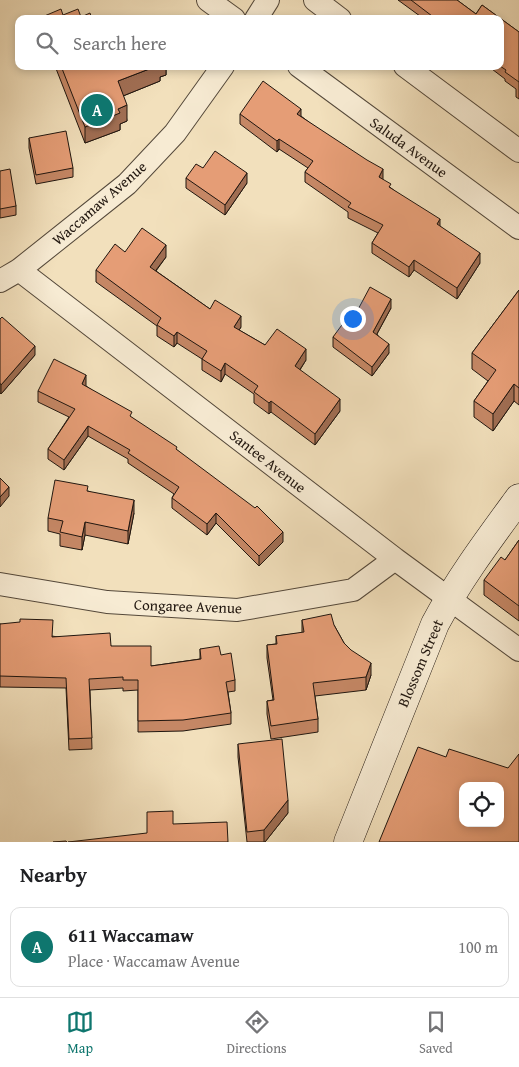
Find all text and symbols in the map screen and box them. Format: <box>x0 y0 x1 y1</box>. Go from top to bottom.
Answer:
search box <box>15 15 504 70</box>
icon: search <box>33 29 61 57</box>
text: Search here <box>73 29 167 57</box>
pin: A <box>81 91 113 129</box>
street label: Saluda Avenue <box>366 112 452 182</box>
street label: Waccamaw Avenue <box>47 156 151 250</box>
your location <box>340 306 366 332</box>
street label: Santee Avenue <box>225 425 311 497</box>
street label: Congaree Avenue <box>134 594 242 618</box>
street label: Blossom Street <box>392 615 448 710</box>
map controls <box>459 782 504 827</box>
button: locate <box>459 782 504 827</box>
text: Nearby <box>20 859 87 890</box>
text: 611 Waccamaw <box>68 921 194 949</box>
text: A <box>32 935 42 959</box>
text: 100 m <box>458 935 498 959</box>
text: Place · Waccamaw Avenue <box>68 949 240 973</box>
tab: Map <box>66 1008 94 1058</box>
tab: Directions <box>226 1008 287 1058</box>
tab: Saved <box>419 1008 453 1058</box>

